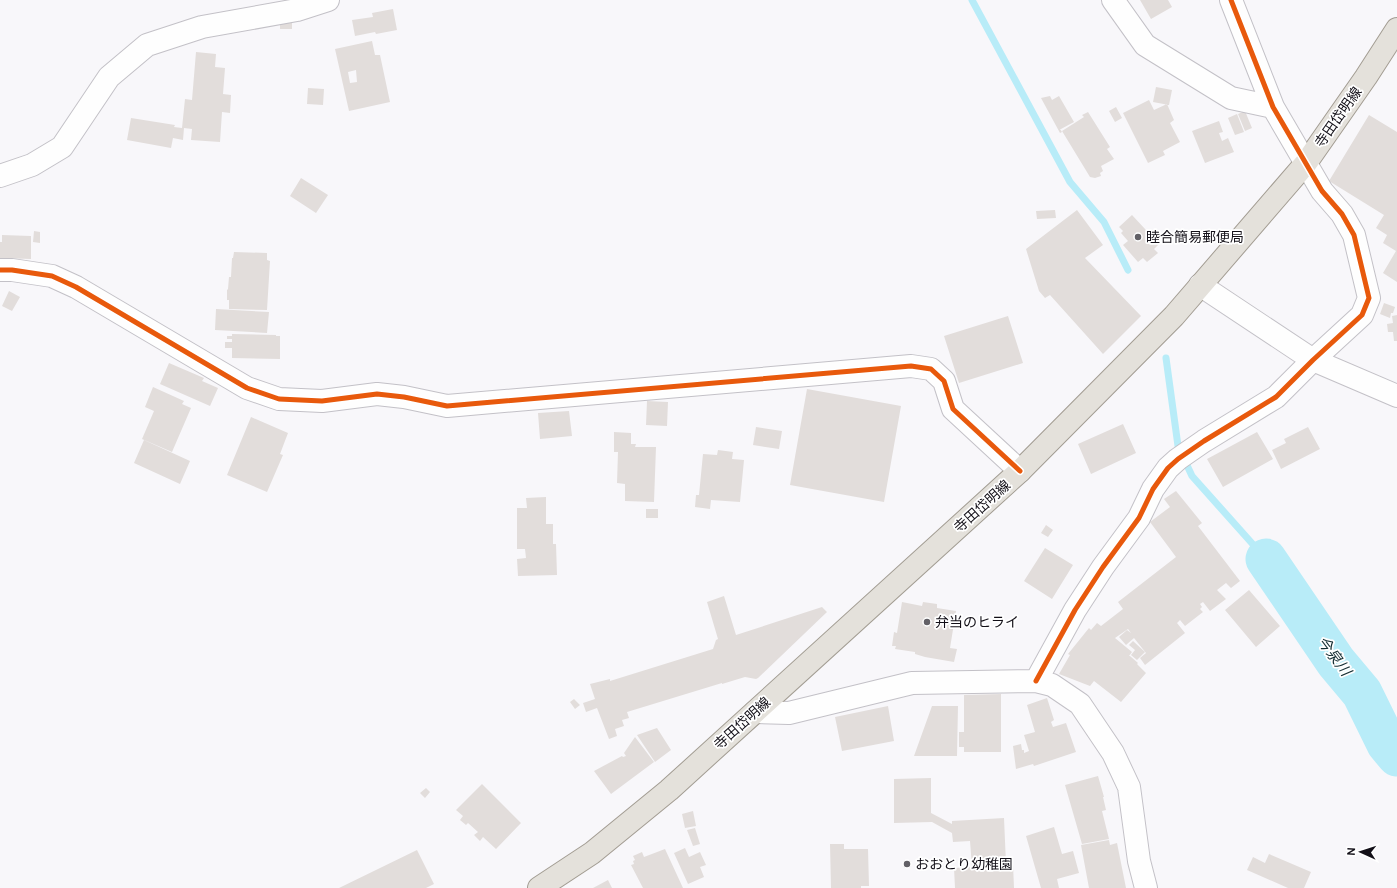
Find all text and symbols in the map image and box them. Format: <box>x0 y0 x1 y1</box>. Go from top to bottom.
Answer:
street label: 寺田岱明線 <box>1311 83 1365 151</box>
place label: 睦合簡易郵便局 <box>1146 228 1244 246</box>
marker: 睦合簡易郵便局 <box>1133 232 1143 242</box>
street label: 寺田岱明線 <box>950 476 1014 536</box>
place label: 弁当のヒライ <box>935 613 1019 631</box>
marker: 弁当のヒライ <box>922 617 932 627</box>
water label: 今泉川 <box>1312 632 1357 682</box>
street label: 寺田岱明線 <box>710 693 774 753</box>
north arrow <box>1341 832 1381 872</box>
text: N <box>1344 847 1358 856</box>
place label: おおとり幼稚園 <box>915 855 1013 873</box>
marker: おおとり幼稚園 <box>902 859 912 869</box>

